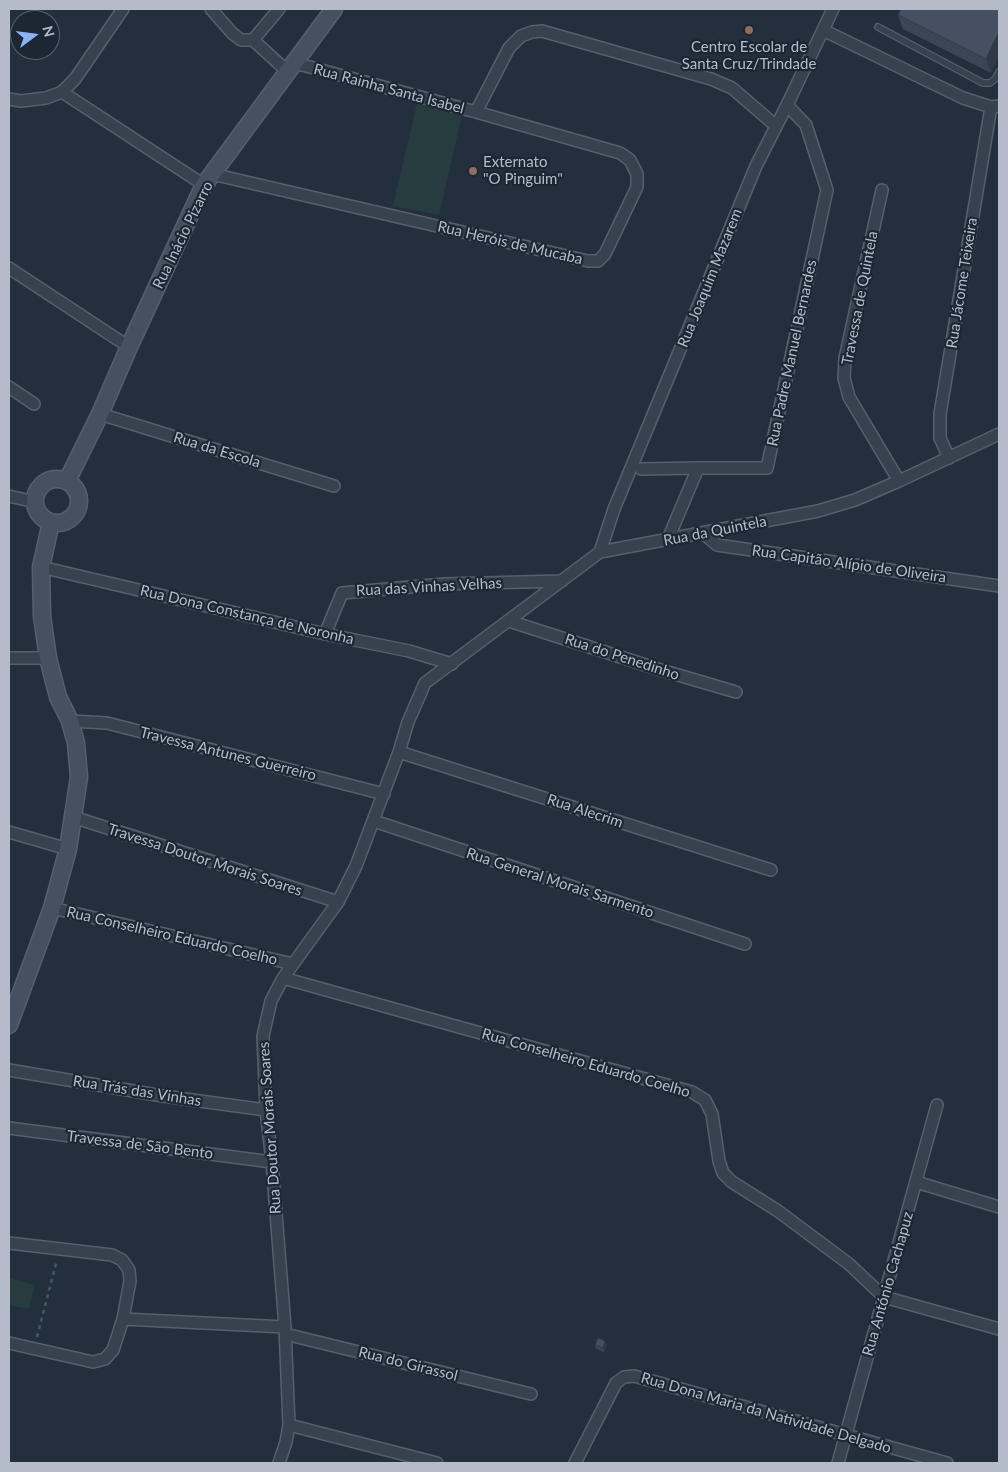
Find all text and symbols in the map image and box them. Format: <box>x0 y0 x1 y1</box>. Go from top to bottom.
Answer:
north arrow <box>10 10 60 60</box>
text: N <box>39 24 59 39</box>
marker: Centro Escolar de Santa Cruz/Trindade <box>743 24 755 36</box>
place label: Centro Escolar de Santa Cruz/Trindade <box>682 38 816 73</box>
street label: Rua Rainha Santa Isabel <box>312 60 466 118</box>
place label: Externato "O Pinguim" <box>483 153 563 188</box>
marker: Externato "O Pinguim" <box>467 165 479 177</box>
street label: Rua Inácio Pizarro <box>149 178 217 292</box>
street label: Rua Joaquim Mazarem <box>674 206 746 350</box>
street label: Rua Jácome Teixeira <box>943 216 981 350</box>
street label: Rua Heróis de Mucaba <box>436 218 584 268</box>
street label: Travessa de Quintela <box>838 229 882 367</box>
street label: Rua Padre Manuel Bernardes <box>763 258 821 448</box>
street label: Rua da Escola <box>171 428 263 472</box>
street label: Rua da Quintela <box>662 512 768 550</box>
street label: Rua Capitão Alípio de Oliveira <box>751 541 947 587</box>
street label: Rua das Vinhas Velhas <box>356 574 502 600</box>
street label: Rua Dona Constança de Noronha <box>138 582 356 648</box>
street label: Rua do Penedinho <box>562 630 682 684</box>
street label: Travessa Antunes Guerreiro <box>138 723 318 785</box>
street label: Rua Alecrim <box>545 790 625 832</box>
street label: Travessa Doutor Morais Soares <box>105 820 305 900</box>
street label: Rua General Morais Sarmento <box>464 844 656 922</box>
street label: Rua Conselheiro Eduardo Coelho <box>65 903 279 969</box>
street label: Rua Conselheiro Eduardo Coelho <box>480 1025 692 1101</box>
street label: Rua Doutor Morais Soares <box>255 1041 285 1215</box>
street label: Rua Trás das Vinhas <box>72 1072 202 1110</box>
street label: Travessa de São Bento <box>66 1127 214 1163</box>
street label: Rua António Cachapuz <box>859 1210 917 1358</box>
street label: Rua do Girassol <box>356 1343 460 1385</box>
street label: Rua Dona Maria da Natividade Delgado <box>639 1369 893 1457</box>

